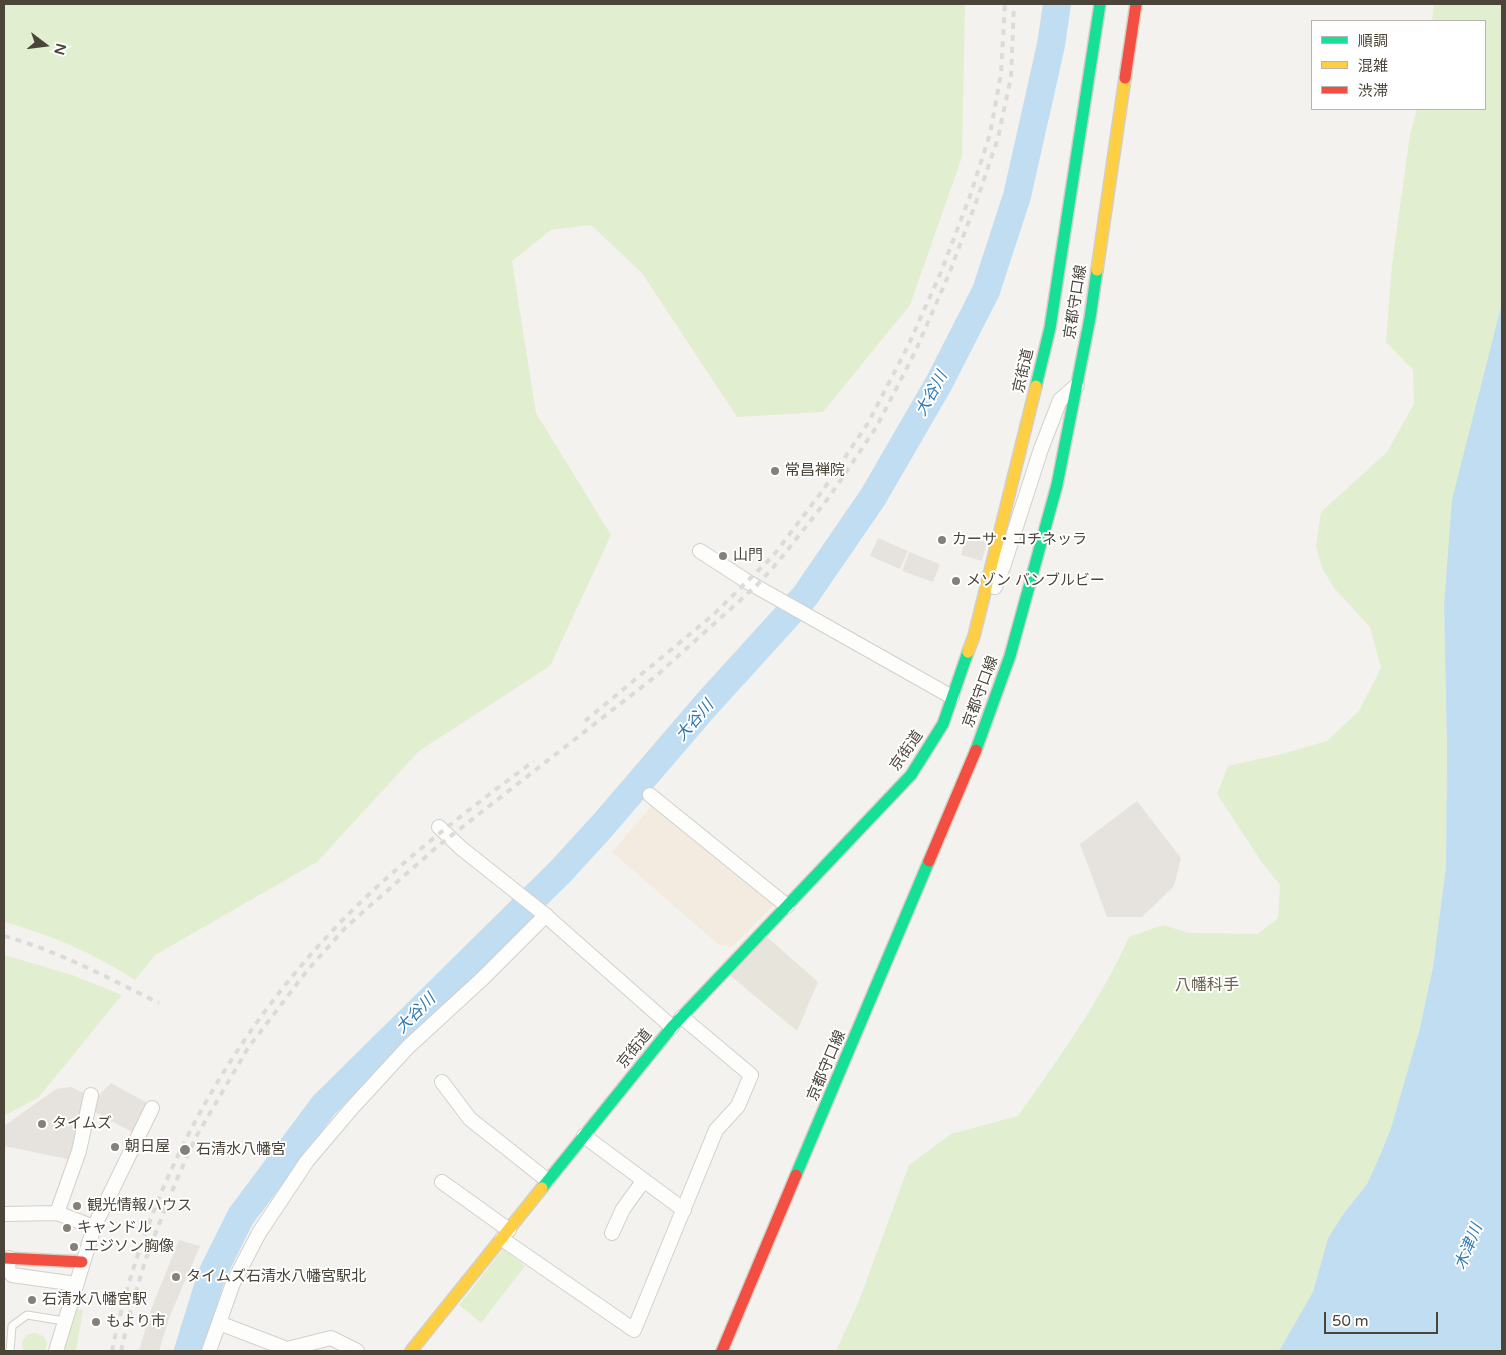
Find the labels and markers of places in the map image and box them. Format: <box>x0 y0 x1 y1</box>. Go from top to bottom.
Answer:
place label: 常昌禅院 <box>785 462 845 480</box>
marker: 常昌禅院 <box>769 465 781 477</box>
place label: カーサ・コチネッラ <box>952 531 1087 549</box>
marker: カーサ・コチネッラ <box>936 534 948 546</box>
place label: 山門 <box>733 547 763 565</box>
marker: 山門 <box>717 550 729 562</box>
place label: メゾン バンブルビー <box>966 572 1105 590</box>
marker: メゾン バンブルビー <box>950 575 962 587</box>
place label: タイムズ <box>52 1115 112 1133</box>
marker: タイムズ <box>36 1118 48 1130</box>
place label: 朝日屋 <box>125 1138 170 1156</box>
marker: 朝日屋 <box>109 1141 121 1153</box>
place label: 石清水八幡宮 <box>196 1141 286 1159</box>
marker: 石清水八幡宮 <box>178 1143 192 1157</box>
place label: 観光情報ハウス <box>87 1197 192 1215</box>
marker: 観光情報ハウス <box>71 1200 83 1212</box>
place label: キャンドル <box>77 1219 152 1237</box>
marker: キャンドル <box>61 1222 73 1234</box>
place label: エジソン胸像 <box>84 1238 174 1256</box>
marker: エジソン胸像 <box>68 1241 80 1253</box>
place label: タイムズ石清水八幡宮駅北 <box>186 1268 366 1286</box>
marker: タイムズ石清水八幡宮駅北 <box>170 1271 182 1283</box>
place label: 石清水八幡宮駅 <box>42 1291 147 1309</box>
marker: 石清水八幡宮駅 <box>26 1294 38 1306</box>
place label: もより市 <box>106 1313 166 1331</box>
marker: もより市 <box>90 1316 102 1328</box>

